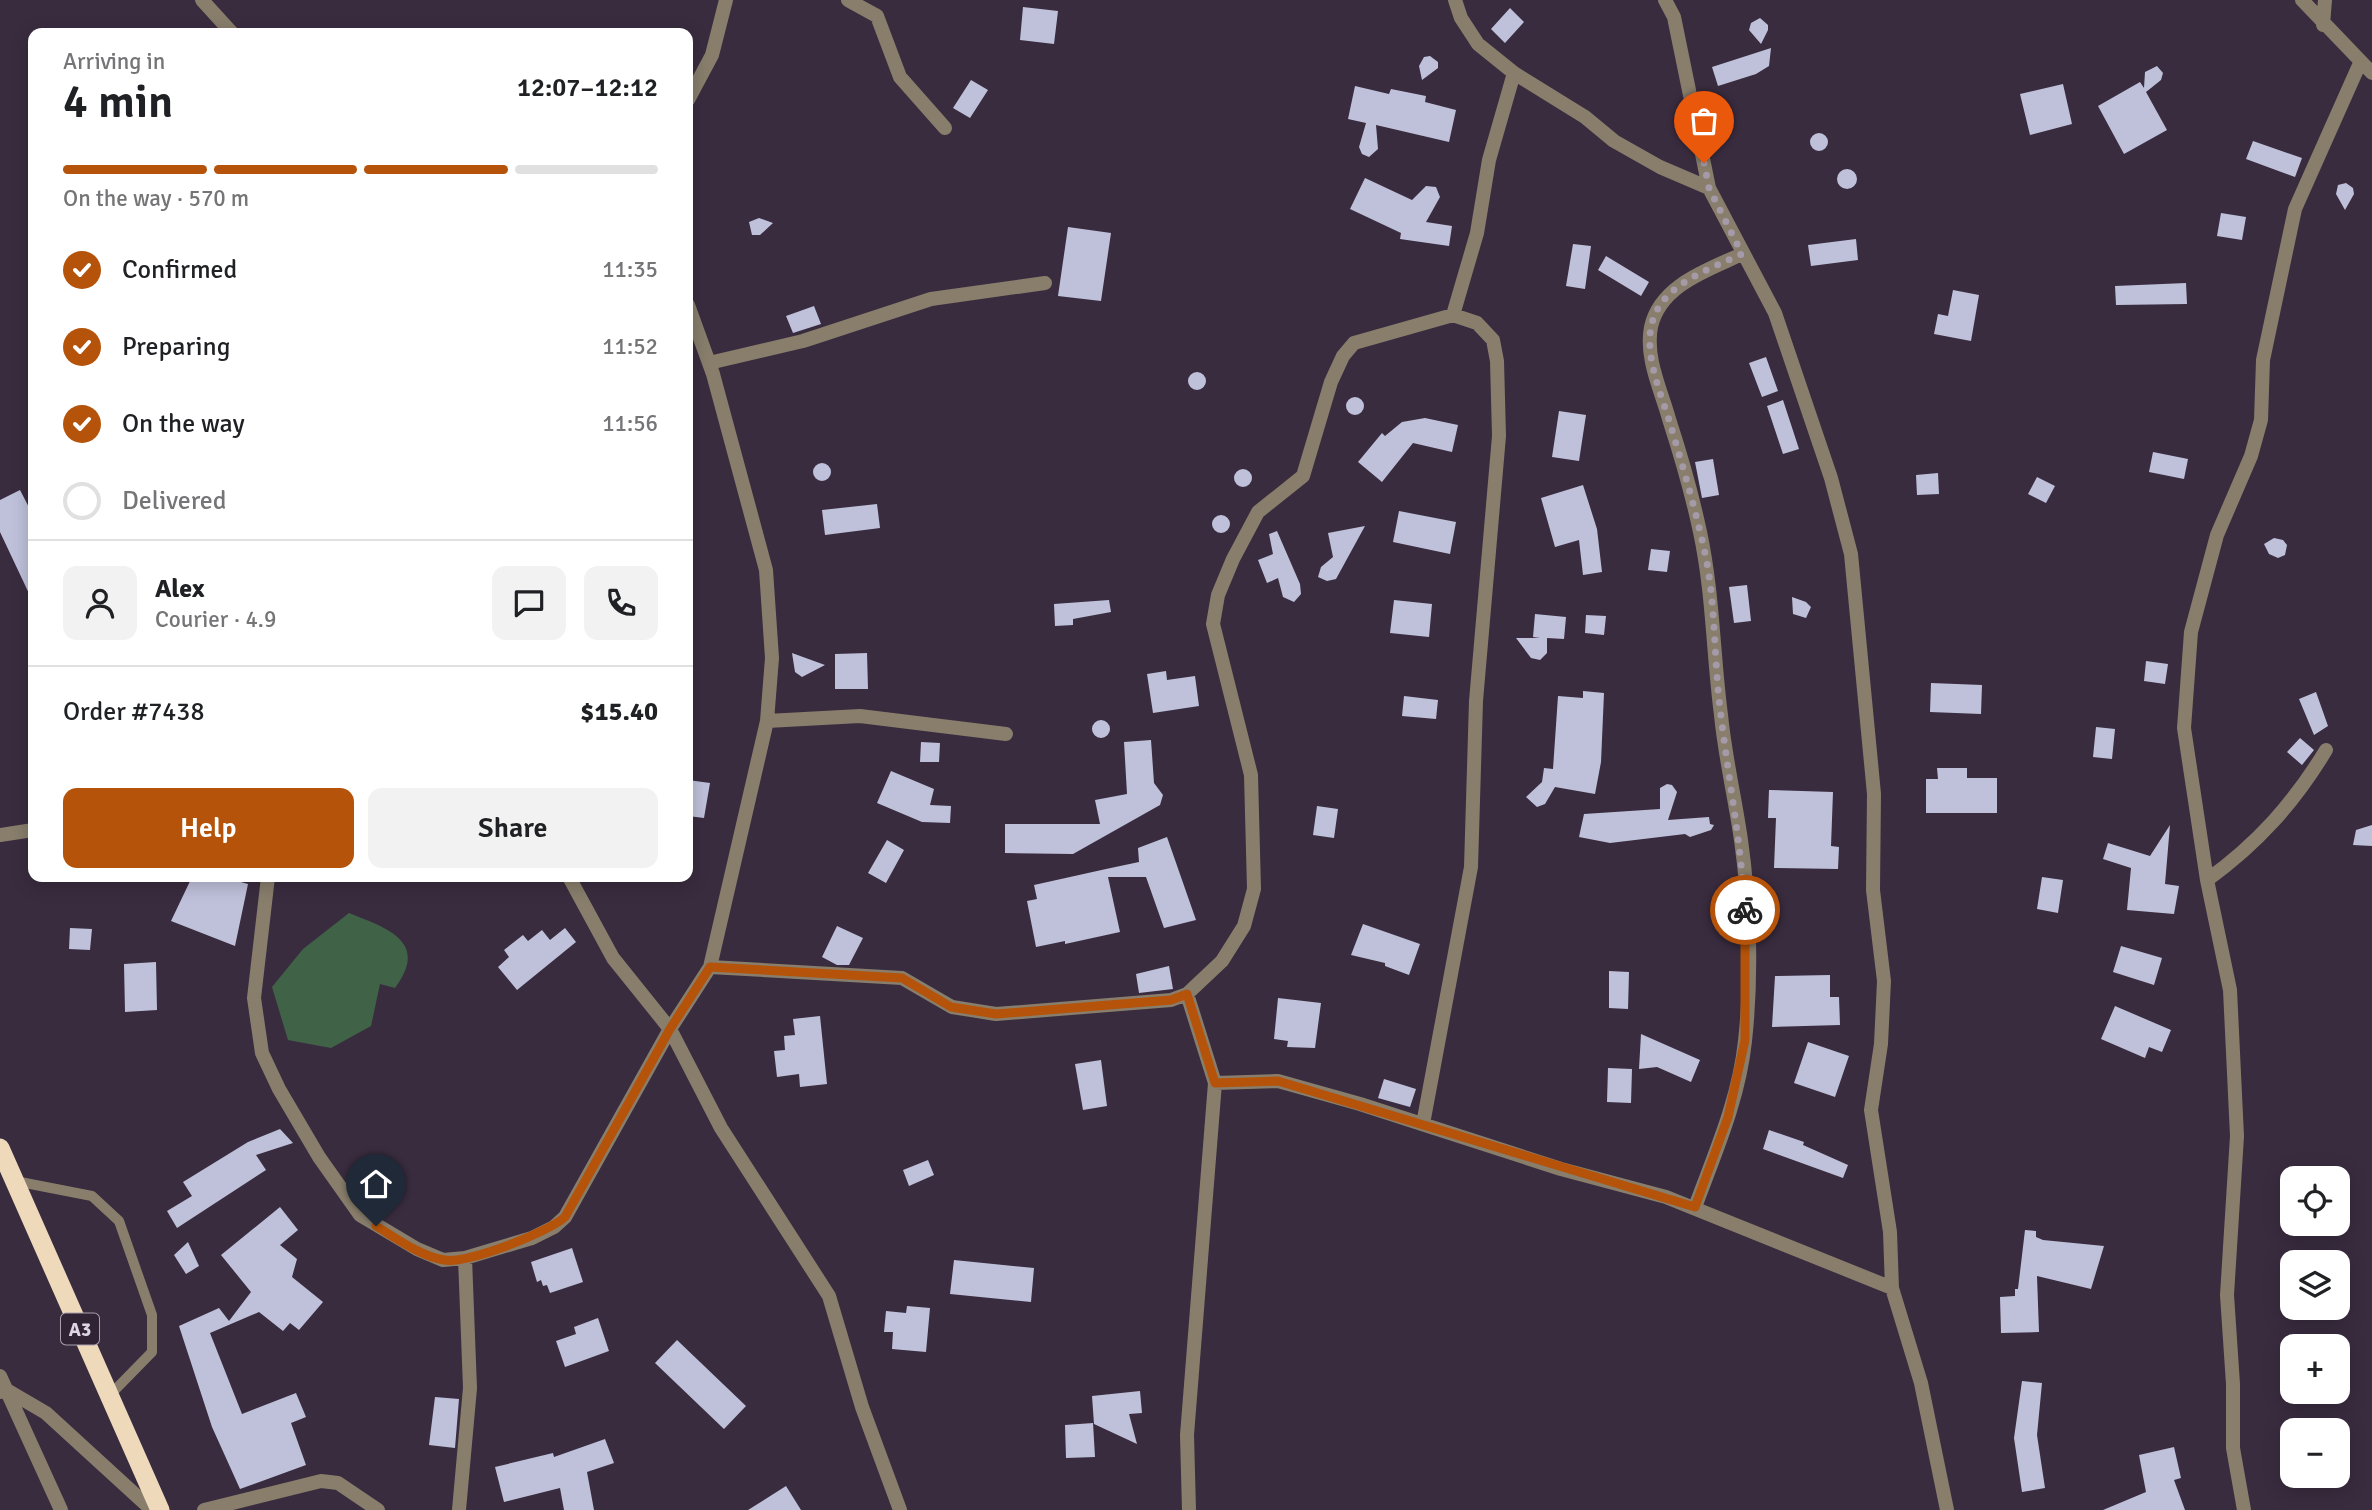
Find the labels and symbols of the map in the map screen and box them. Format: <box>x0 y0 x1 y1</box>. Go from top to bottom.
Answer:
pin <box>1674 91 1734 163</box>
courier <box>1710 875 1780 945</box>
pin <box>346 1154 406 1226</box>
road number: A3 <box>61 1314 99 1344</box>

